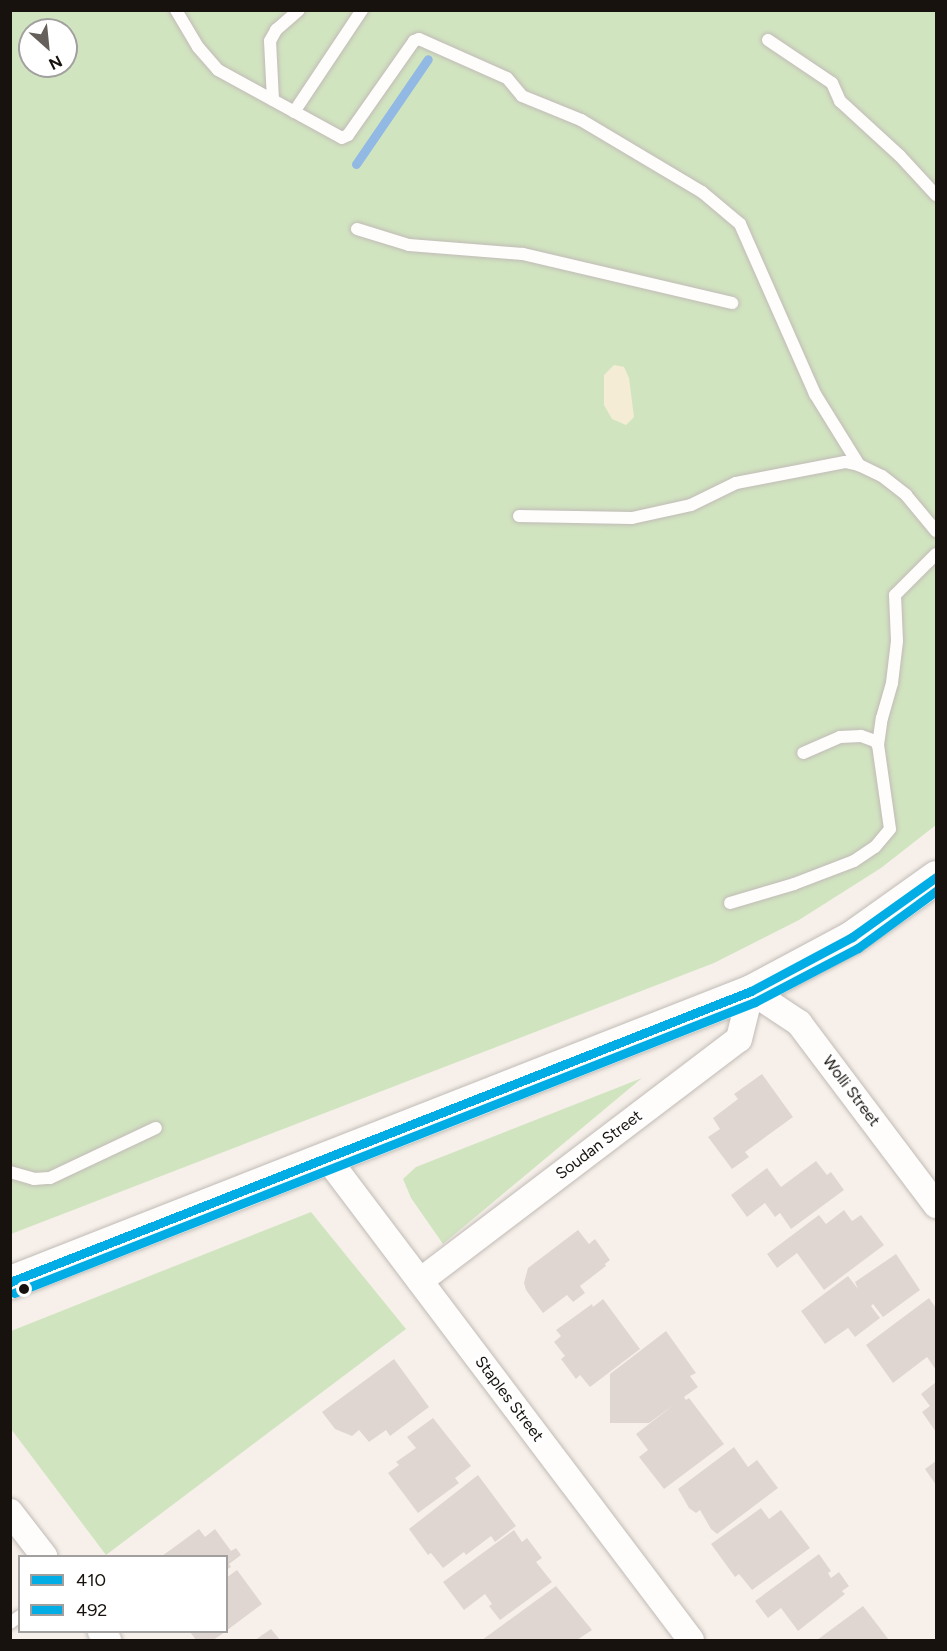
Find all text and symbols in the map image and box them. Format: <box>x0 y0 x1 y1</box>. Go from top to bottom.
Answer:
north arrow <box>18 18 78 78</box>
text: N <box>46 51 65 74</box>
street label: Wolli Street <box>818 1052 884 1130</box>
street label: Soudan Street <box>552 1106 646 1184</box>
unlabelled marker <box>18 1283 30 1295</box>
street label: Staples Street <box>471 1353 547 1445</box>
legend <box>18 1555 228 1633</box>
text: 410 <box>76 1569 106 1591</box>
text: 492 <box>76 1599 107 1621</box>

